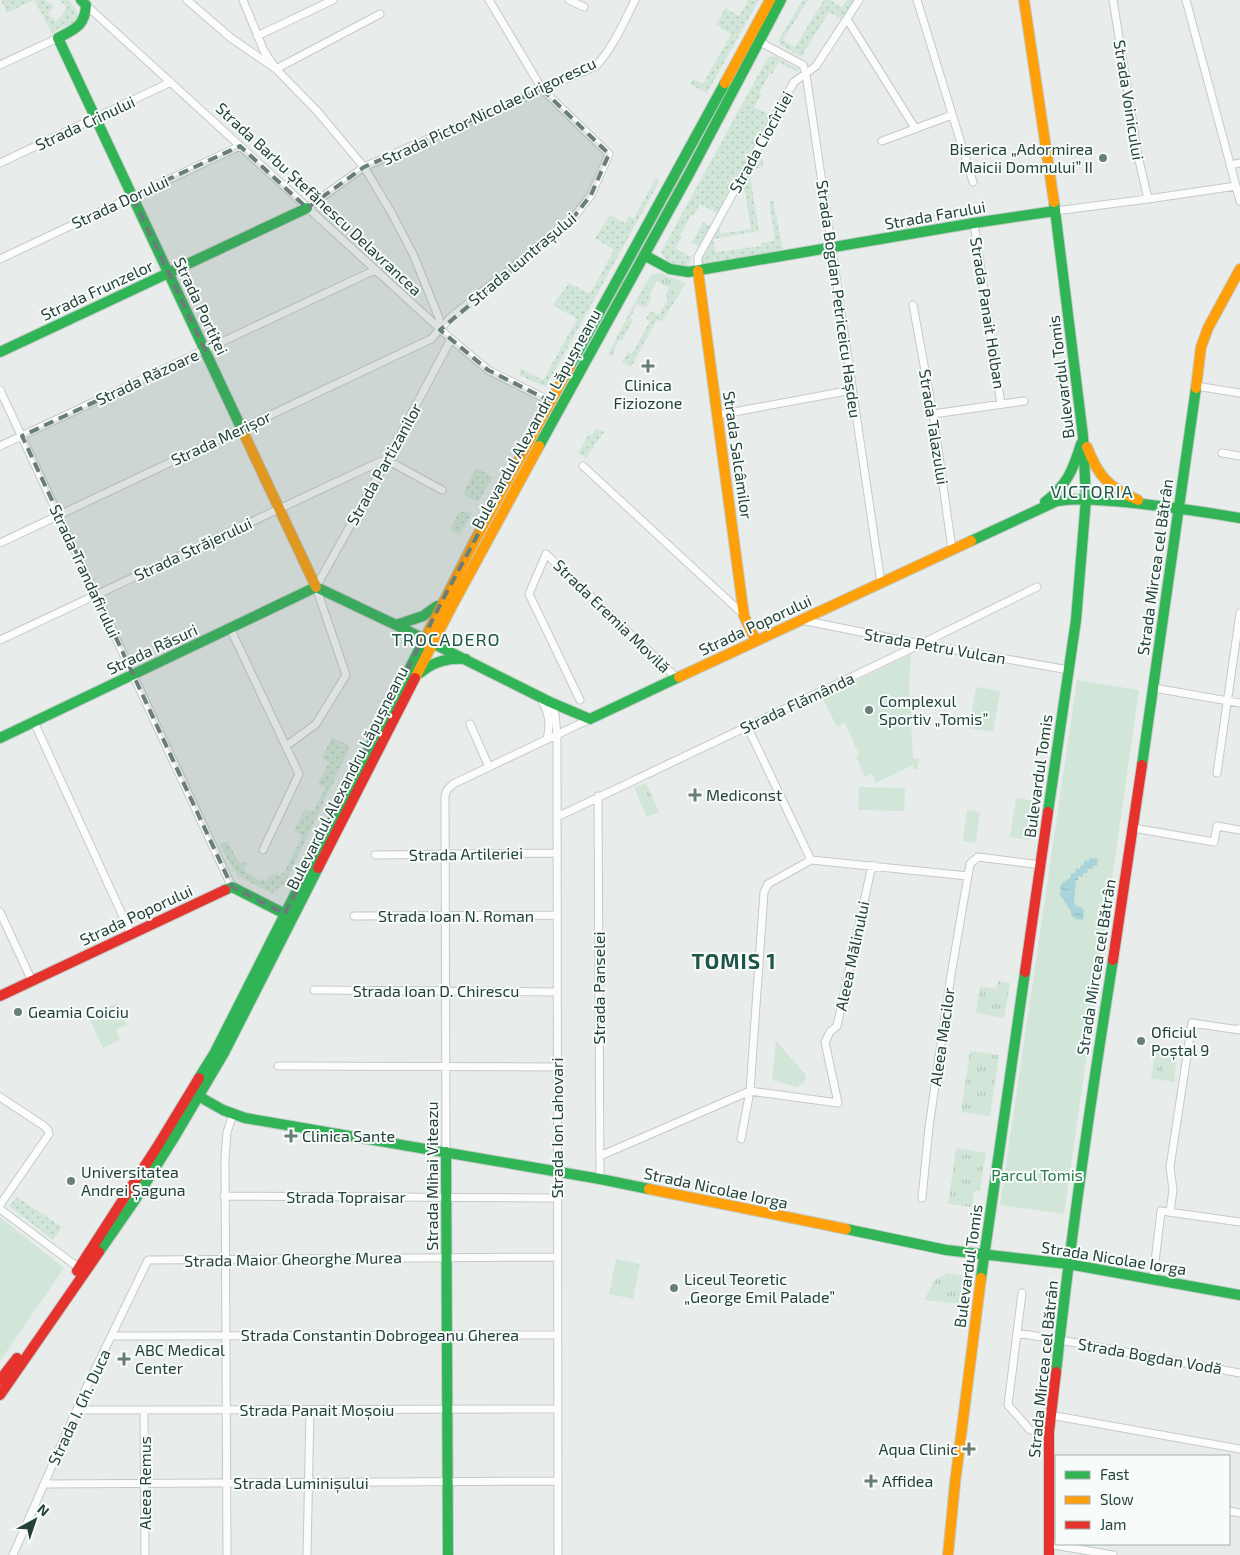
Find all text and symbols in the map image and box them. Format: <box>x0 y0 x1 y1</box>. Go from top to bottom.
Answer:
street label: Strada Voinicului <box>1111 38 1148 161</box>
street label: Strada Pictor Nicolae Grigorescu <box>379 53 599 169</box>
street label: Strada Ciocîrliei <box>725 88 796 196</box>
street label: Strada Crinului <box>32 91 138 154</box>
street label: Strada Barbu Ștefănescu Delavrancea <box>211 98 426 301</box>
place label: Biserica „Adormirea Maicii Domnului” II <box>950 139 1093 176</box>
marker: Biserica „Adormirea Maicii Domnului” II <box>1097 152 1109 164</box>
street label: Strada Dorului <box>68 171 171 232</box>
street label: Strada Bogdan Petriceicu Hașdeu <box>811 179 866 419</box>
street label: Strada Farului <box>883 196 987 233</box>
street label: Strada Luntrașului <box>464 208 581 311</box>
street label: Strada Panait Holban <box>967 236 1010 390</box>
street label: Strada Portiței <box>169 254 232 358</box>
street label: Strada Frunzelor <box>38 255 157 324</box>
street label: Bulevardul Alexandru Lăpușneanu <box>467 306 606 533</box>
street label: Bulevardul Tomis <box>1043 314 1078 440</box>
street label: Strada Răzoare <box>92 344 201 409</box>
marker: Clinica Fiziozone <box>641 359 655 373</box>
street label: Strada Talazului <box>916 368 953 486</box>
place label: Clinica Fiziozone <box>614 375 682 412</box>
street label: Strada Salcâmilor <box>720 390 757 521</box>
street label: Strada Partizanilor <box>342 399 425 528</box>
street label: Strada Merișor <box>168 406 275 471</box>
street label: Strada Mircea cel Bătrân <box>1133 477 1176 656</box>
district label: VICTORIA <box>1050 480 1134 502</box>
street label: Strada Trandafirului <box>46 501 125 640</box>
street label: Strada Străjerului <box>131 513 255 585</box>
street label: Strada Eremia Movilă <box>550 555 675 676</box>
street label: Strada Poporului <box>696 590 814 659</box>
street label: Strada Răsuri <box>103 619 200 678</box>
street label: Strada Petru Vulcan <box>863 624 1007 667</box>
district label: TROCADERO <box>391 628 501 650</box>
street label: Bulevardul Alexandru Lăpușneanu <box>282 663 413 894</box>
street label: Strada Flămânda <box>737 668 857 737</box>
place label: Complexul Sportiv „Tomis” <box>879 691 988 728</box>
marker: Complexul Sportiv „Tomis” <box>863 704 875 716</box>
street label: Bulevardul Tomis <box>1019 713 1056 839</box>
place label: Mediconst <box>706 785 782 804</box>
marker: Mediconst <box>688 788 702 802</box>
street label: Strada Artileriei <box>409 843 523 864</box>
street label: Strada Mircea cel Bătrân <box>1072 878 1119 1056</box>
street label: Strada Poporului <box>77 880 195 949</box>
street label: Aleea Mălinului <box>831 899 872 1013</box>
street label: Strada Ioan N. Roman <box>378 906 534 925</box>
street label: Strada Panselei <box>589 931 608 1045</box>
district label: TOMIS 1 <box>691 948 777 973</box>
street label: Strada Ioan D. Chirescu <box>353 981 519 1000</box>
street label: Aleea Macilor <box>925 986 958 1087</box>
place label: Geamia Coiciu <box>28 1002 129 1021</box>
marker: Geamia Coiciu <box>12 1006 24 1018</box>
place label: Oficiul Poștal 9 <box>1151 1022 1210 1061</box>
marker: Oficiul Poștal 9 <box>1135 1035 1147 1047</box>
street label: Strada Ion Lahovari <box>547 1058 566 1198</box>
street label: Strada Mihai Viteazu <box>422 1101 441 1251</box>
place label: Clinica Sante <box>302 1126 395 1145</box>
marker: Clinica Sante <box>284 1129 298 1143</box>
place label: Universitatea Andrei Șaguna <box>81 1162 186 1201</box>
street label: Strada Nicolae Iorga <box>642 1163 790 1212</box>
park label: Parcul Tomis <box>991 1165 1083 1184</box>
marker: Universitatea Andrei Șaguna <box>65 1175 77 1187</box>
street label: Strada Topraisar <box>286 1187 406 1206</box>
street label: Bulevardul Tomis <box>949 1203 986 1329</box>
street label: Strada Nicolae Iorga <box>1040 1237 1188 1278</box>
street label: Strada Maior Gheorghe Murea <box>184 1247 402 1270</box>
place label: Liceul Teoretic „George Emil Palade” <box>684 1269 835 1306</box>
street label: Strada Mircea cel Bătrân <box>1024 1279 1061 1458</box>
marker: Liceul Teoretic „George Emil Palade” <box>668 1282 680 1294</box>
street label: Strada Constantin Dobrogeanu Gherea <box>241 1325 519 1344</box>
street label: Strada Bogdan Vodă <box>1076 1333 1224 1378</box>
place label: ABC Medical Center <box>135 1340 225 1377</box>
street label: Strada I. Gh. Duca <box>43 1346 114 1468</box>
marker: ABC Medical Center <box>117 1352 131 1366</box>
street label: Strada Panait Moșoiu <box>240 1400 395 1421</box>
street label: Aleea Remus <box>135 1436 154 1530</box>
place label: Aqua Clinic <box>879 1439 958 1458</box>
marker: Aqua Clinic <box>962 1442 976 1456</box>
legend <box>1055 1455 1230 1545</box>
text: Fast <box>1100 1465 1130 1483</box>
place label: Affidea <box>882 1471 933 1490</box>
street label: Strada Luminișului <box>233 1473 369 1494</box>
marker: Affidea <box>864 1474 878 1488</box>
text: Slow <box>1100 1490 1134 1508</box>
north arrow <box>10 1495 60 1545</box>
text: N <box>34 1500 53 1519</box>
text: Jam <box>1100 1515 1126 1533</box>

